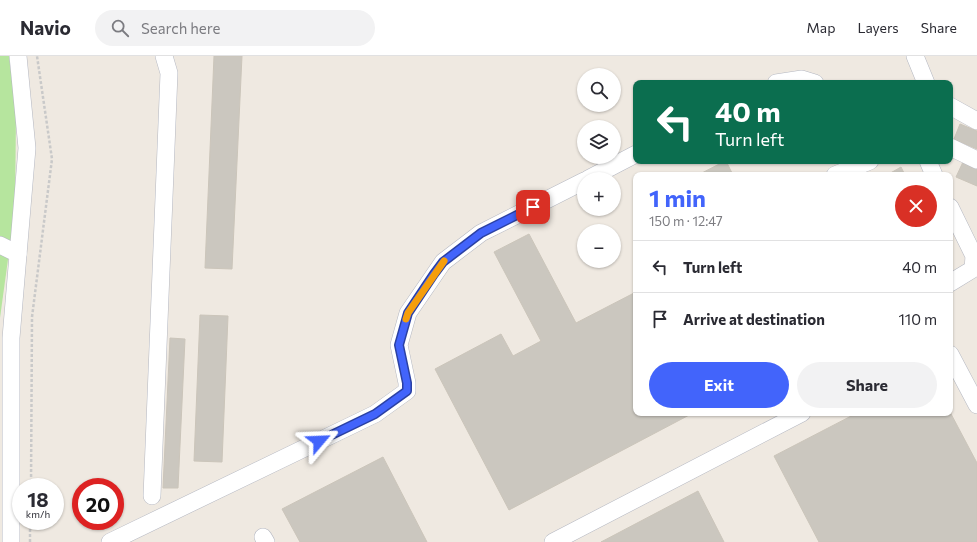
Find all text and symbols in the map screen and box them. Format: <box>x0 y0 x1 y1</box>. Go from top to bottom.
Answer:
search box <box>95 10 375 46</box>
text: Navio <box>20 16 71 39</box>
icon: search <box>109 17 131 39</box>
text: Search here <box>141 19 220 37</box>
text: Map <box>807 19 835 36</box>
text: Layers <box>857 19 899 36</box>
text: Share <box>921 19 957 36</box>
map controls <box>577 68 621 268</box>
button: search <box>577 68 621 112</box>
text: 40 m <box>715 94 781 128</box>
icon: left <box>649 96 701 148</box>
button: layers <box>577 120 621 164</box>
text: Turn left <box>715 128 784 150</box>
button: + <box>577 172 621 216</box>
text: 1 min <box>649 183 706 212</box>
button: close <box>895 185 937 227</box>
pin <box>516 190 550 224</box>
icon: arrive <box>522 196 544 218</box>
text: 150 m · 12:47 <box>649 213 723 229</box>
button: − <box>577 224 621 268</box>
icon: left <box>649 256 671 278</box>
text: Turn left <box>683 258 742 276</box>
text: 40 m <box>902 258 937 276</box>
icon: arrive <box>649 308 671 330</box>
text: Arrive at destination <box>683 310 825 328</box>
text: 110 m <box>898 310 937 328</box>
button: Exit <box>649 362 789 408</box>
button: Share <box>797 362 937 408</box>
position arrow <box>298 420 340 462</box>
speed limit sign: 20 <box>72 478 124 530</box>
text: 18 <box>27 487 49 511</box>
text: km/h <box>26 508 50 520</box>

